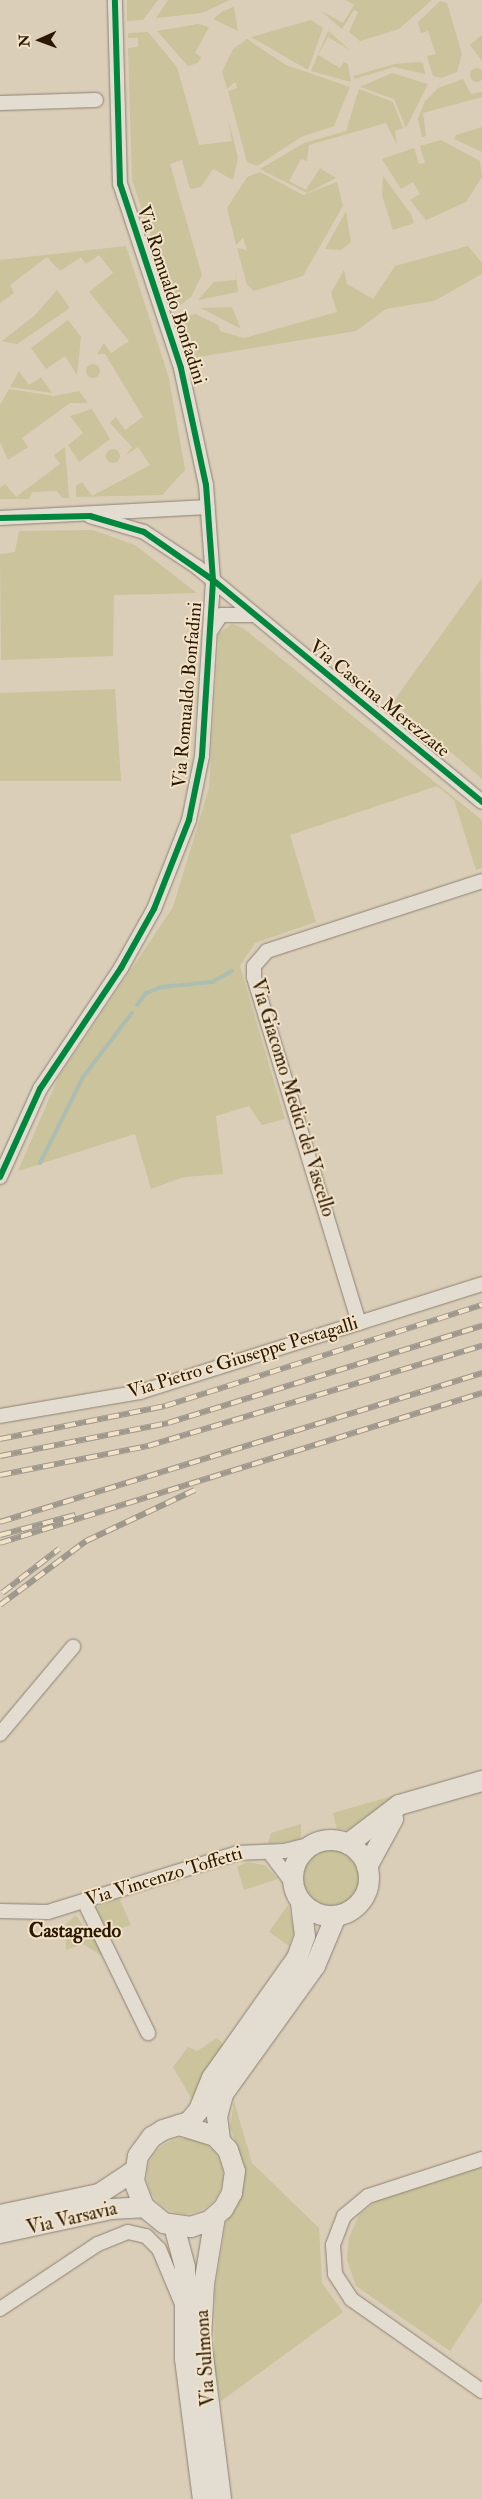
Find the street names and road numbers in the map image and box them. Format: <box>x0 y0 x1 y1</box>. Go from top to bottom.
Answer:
street label: Via Romualdo Bonfadini <box>131 203 211 387</box>
street label: Via Romualdo Bonfadini <box>168 601 208 789</box>
street label: Via Cascina Merezzate <box>304 635 454 763</box>
street label: Via Giacomo Medici del Vascello <box>245 976 339 1220</box>
street label: Via Pietro e Giuseppe Pestagalli <box>125 1312 361 1404</box>
street label: Via Vincenzo Toffetti <box>83 1842 245 1912</box>
street label: Via Varsavia <box>25 2198 119 2240</box>
street label: Via Sulmona <box>191 2309 221 2407</box>

